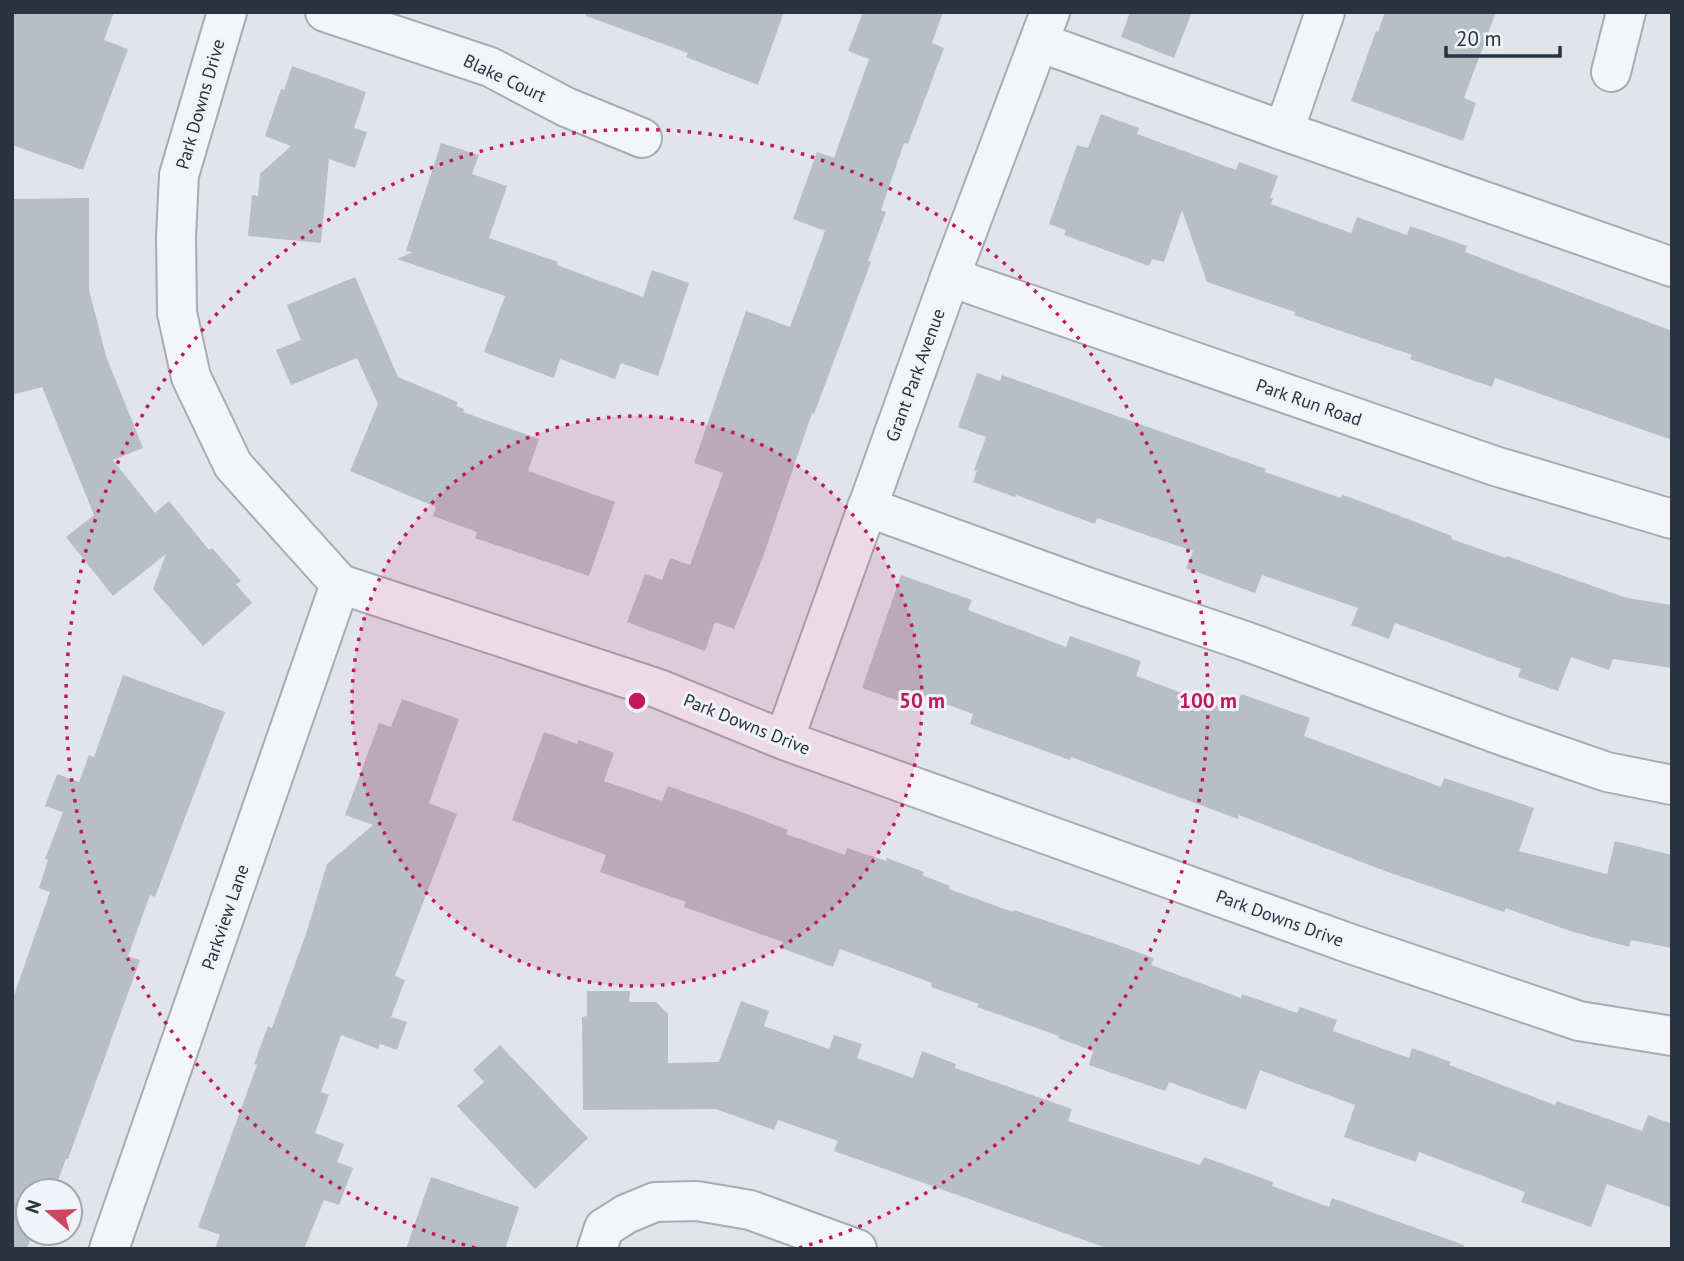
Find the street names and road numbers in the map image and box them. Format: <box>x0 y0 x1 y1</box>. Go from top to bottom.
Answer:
street label: Park Downs Drive <box>170 36 230 172</box>
street label: Blake Court <box>460 49 550 107</box>
street label: Grant Park Avenue <box>880 305 950 445</box>
street label: Park Run Road <box>1253 373 1365 431</box>
street label: Park Downs Drive <box>680 688 814 760</box>
street label: Parkview Lane <box>196 861 254 973</box>
street label: Park Downs Drive <box>1213 884 1347 952</box>

